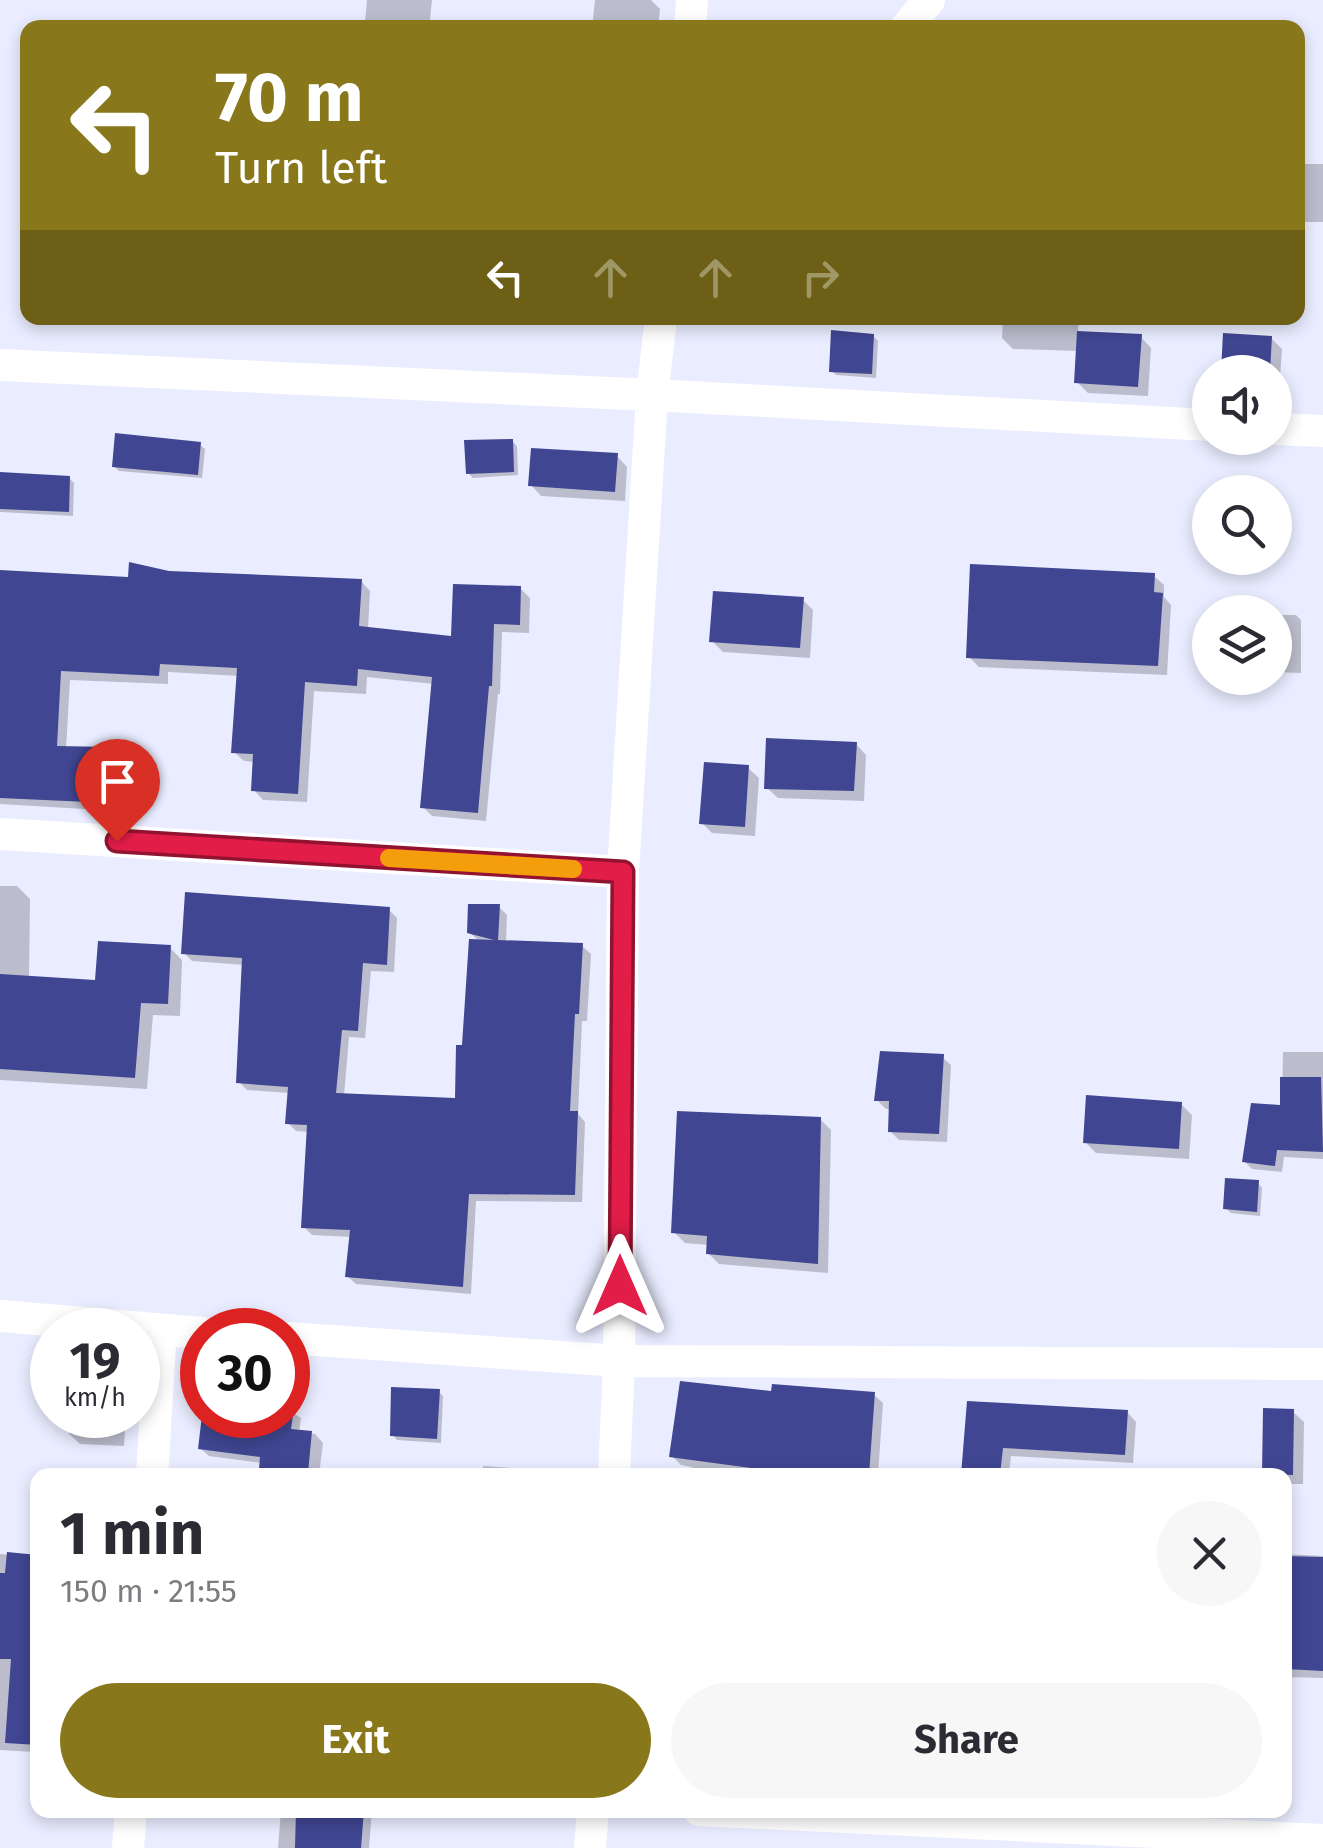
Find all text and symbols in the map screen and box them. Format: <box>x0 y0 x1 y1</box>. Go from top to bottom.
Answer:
text: 70 m <box>215 56 364 140</box>
icon: left <box>50 60 180 190</box>
text: Turn left <box>215 141 387 195</box>
icon: left <box>478 250 533 305</box>
icon: ahead <box>583 250 638 305</box>
icon: ahead <box>688 250 743 305</box>
icon: right <box>793 250 848 305</box>
map controls <box>1192 355 1292 695</box>
button: sound <box>1192 355 1292 455</box>
button: search <box>1192 475 1292 575</box>
button: layers <box>1192 595 1292 695</box>
pin <box>75 739 160 842</box>
icon: arrive <box>90 754 145 809</box>
position arrow <box>568 1234 672 1338</box>
speed limit sign: 30 <box>180 1308 310 1438</box>
text: 19 <box>69 1331 121 1391</box>
text: km/h <box>64 1383 126 1413</box>
text: 1 min <box>60 1498 204 1570</box>
button: close <box>1157 1501 1262 1606</box>
text: 150 m · 21:55 <box>60 1572 237 1610</box>
button: Exit <box>60 1683 651 1798</box>
button: Share <box>671 1683 1262 1798</box>

